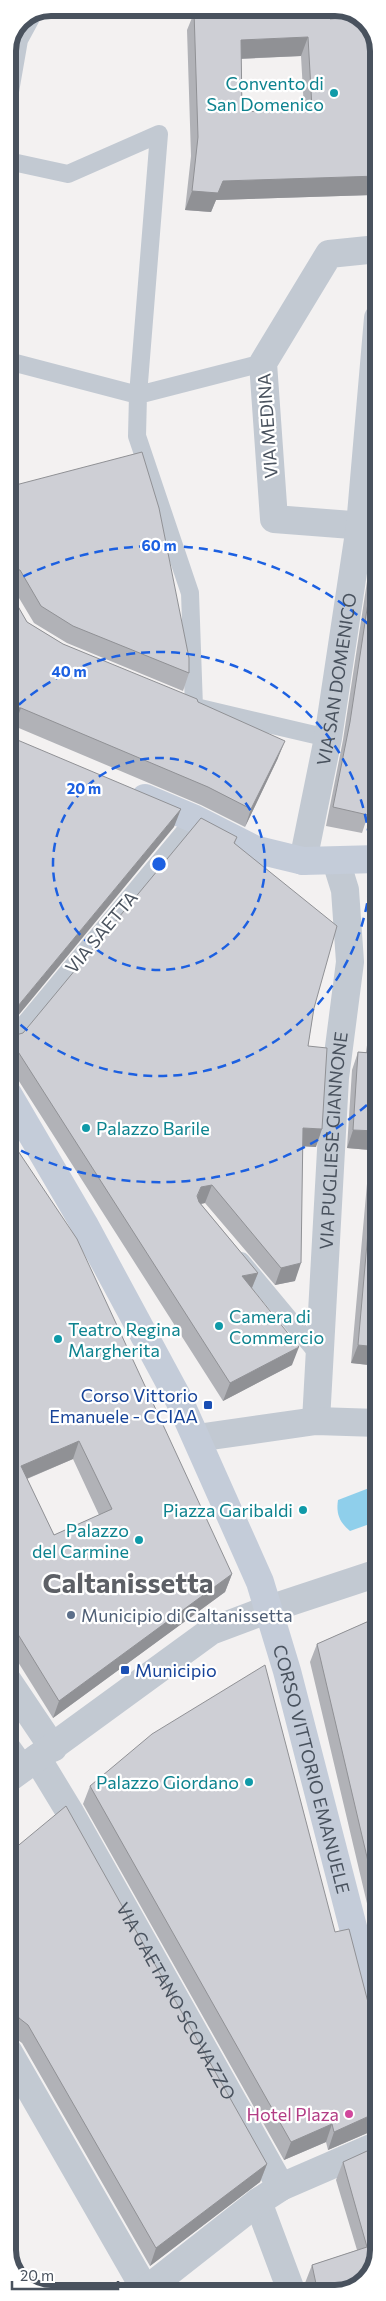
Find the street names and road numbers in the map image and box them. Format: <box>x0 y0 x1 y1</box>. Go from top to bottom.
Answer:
street label: VIA MEDINA <box>252 373 282 479</box>
street label: VIA SAN DOMENICO <box>312 591 361 767</box>
street label: VIA SAETTA <box>60 886 142 978</box>
street label: VIA PUGLIESE GIANNONE <box>315 1030 352 1250</box>
street label: CORSO VITTORIO EMANUELE <box>269 1642 355 1896</box>
street label: VIA GAETANO SCOVAZZO <box>112 1898 241 2103</box>

